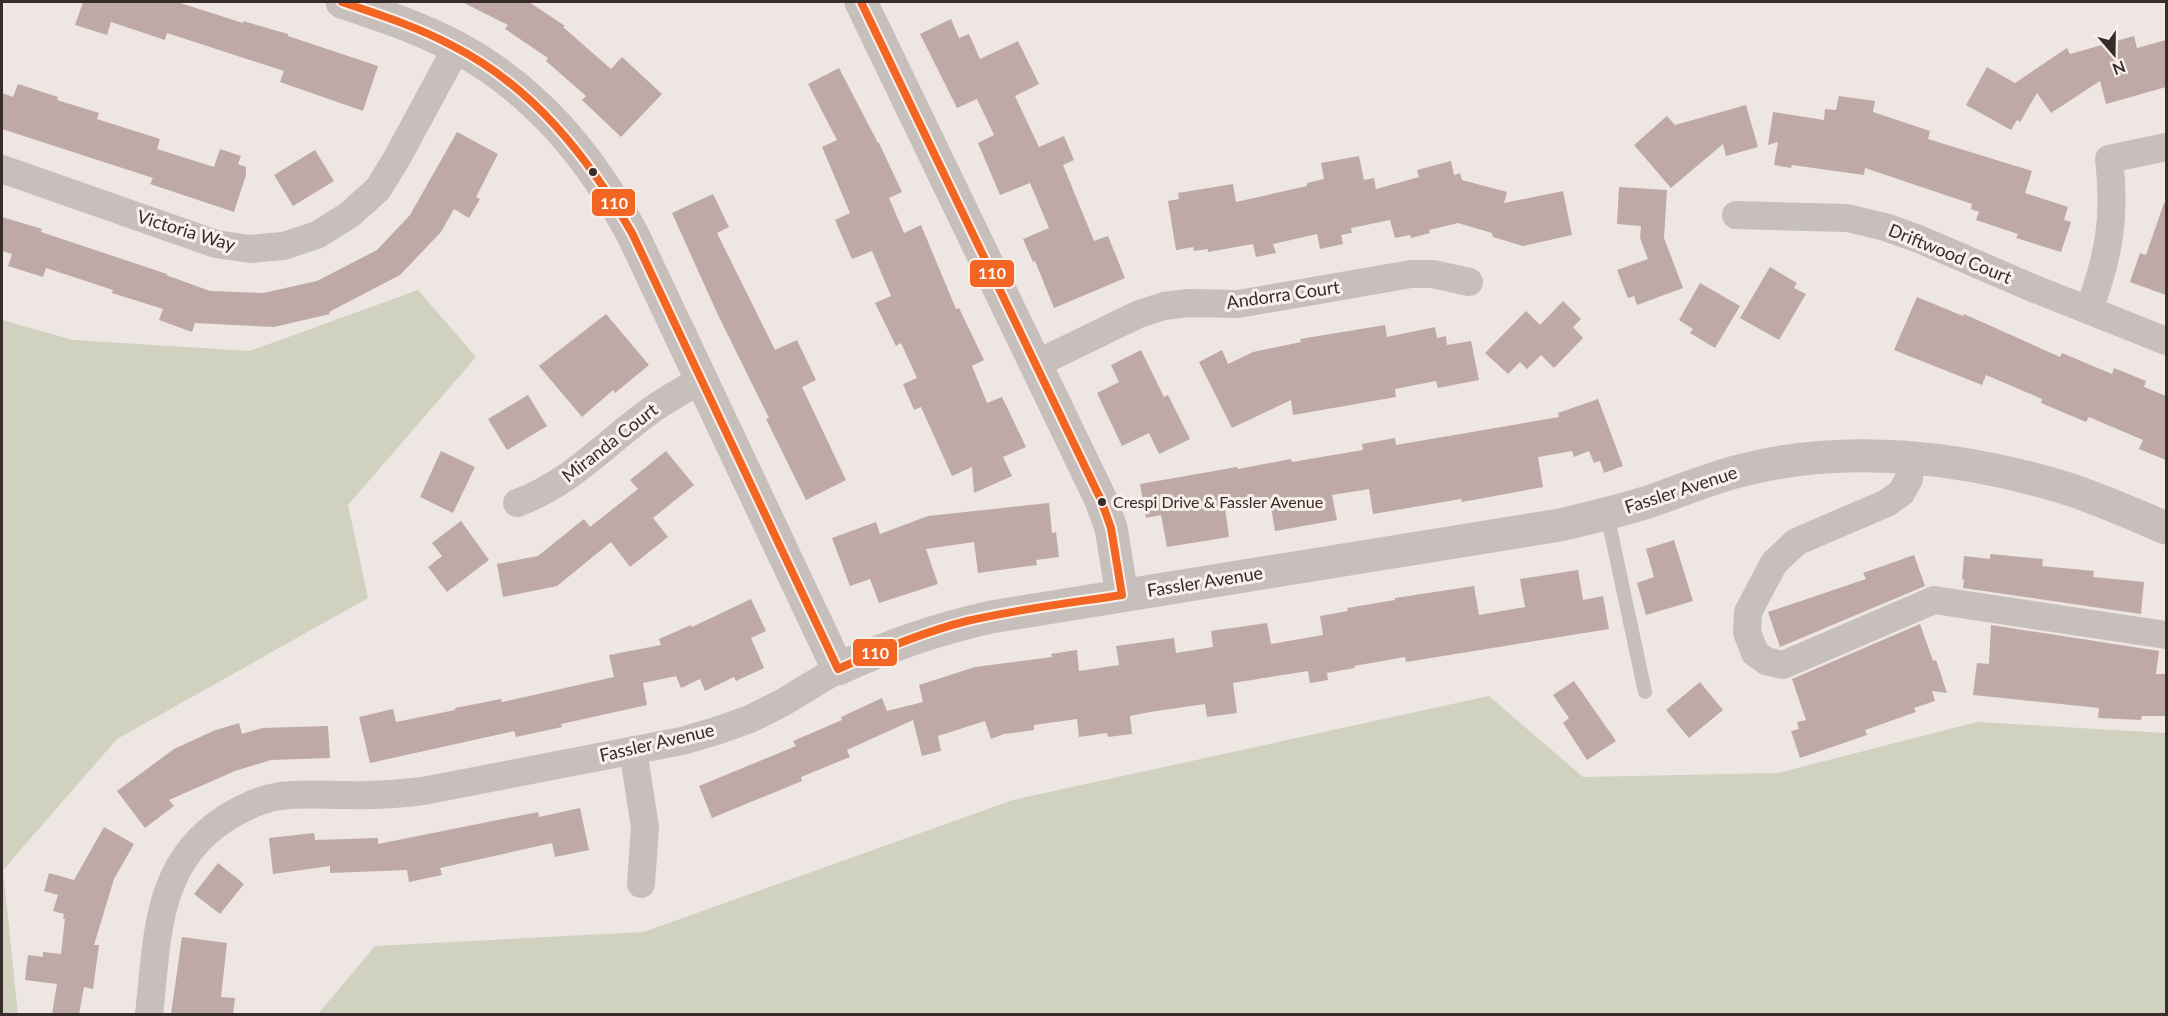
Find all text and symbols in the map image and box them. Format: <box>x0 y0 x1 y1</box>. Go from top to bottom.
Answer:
north arrow <box>2084 24 2144 84</box>
text: N <box>2110 58 2128 80</box>
unlabelled marker <box>587 166 599 178</box>
line badge: 110 <box>591 188 636 217</box>
text: 110 <box>600 193 628 212</box>
street label: Victoria Way <box>135 205 239 256</box>
street label: Driftwood Court <box>1886 218 2016 288</box>
line badge: 110 <box>969 259 1015 288</box>
text: 110 <box>978 263 1006 282</box>
street label: Andorra Court <box>1225 275 1341 313</box>
street label: Miranda Court <box>557 398 662 486</box>
street label: Fassler Avenue <box>1622 461 1740 518</box>
place label: Crespi Drive & Fassler Avenue <box>1113 492 1323 511</box>
marker: Crespi Drive & Fassler Avenue <box>1096 496 1108 508</box>
street label: Fassler Avenue <box>1145 561 1264 601</box>
line badge: 110 <box>852 638 898 667</box>
text: 110 <box>861 643 889 662</box>
street label: Fassler Avenue <box>597 718 716 766</box>

